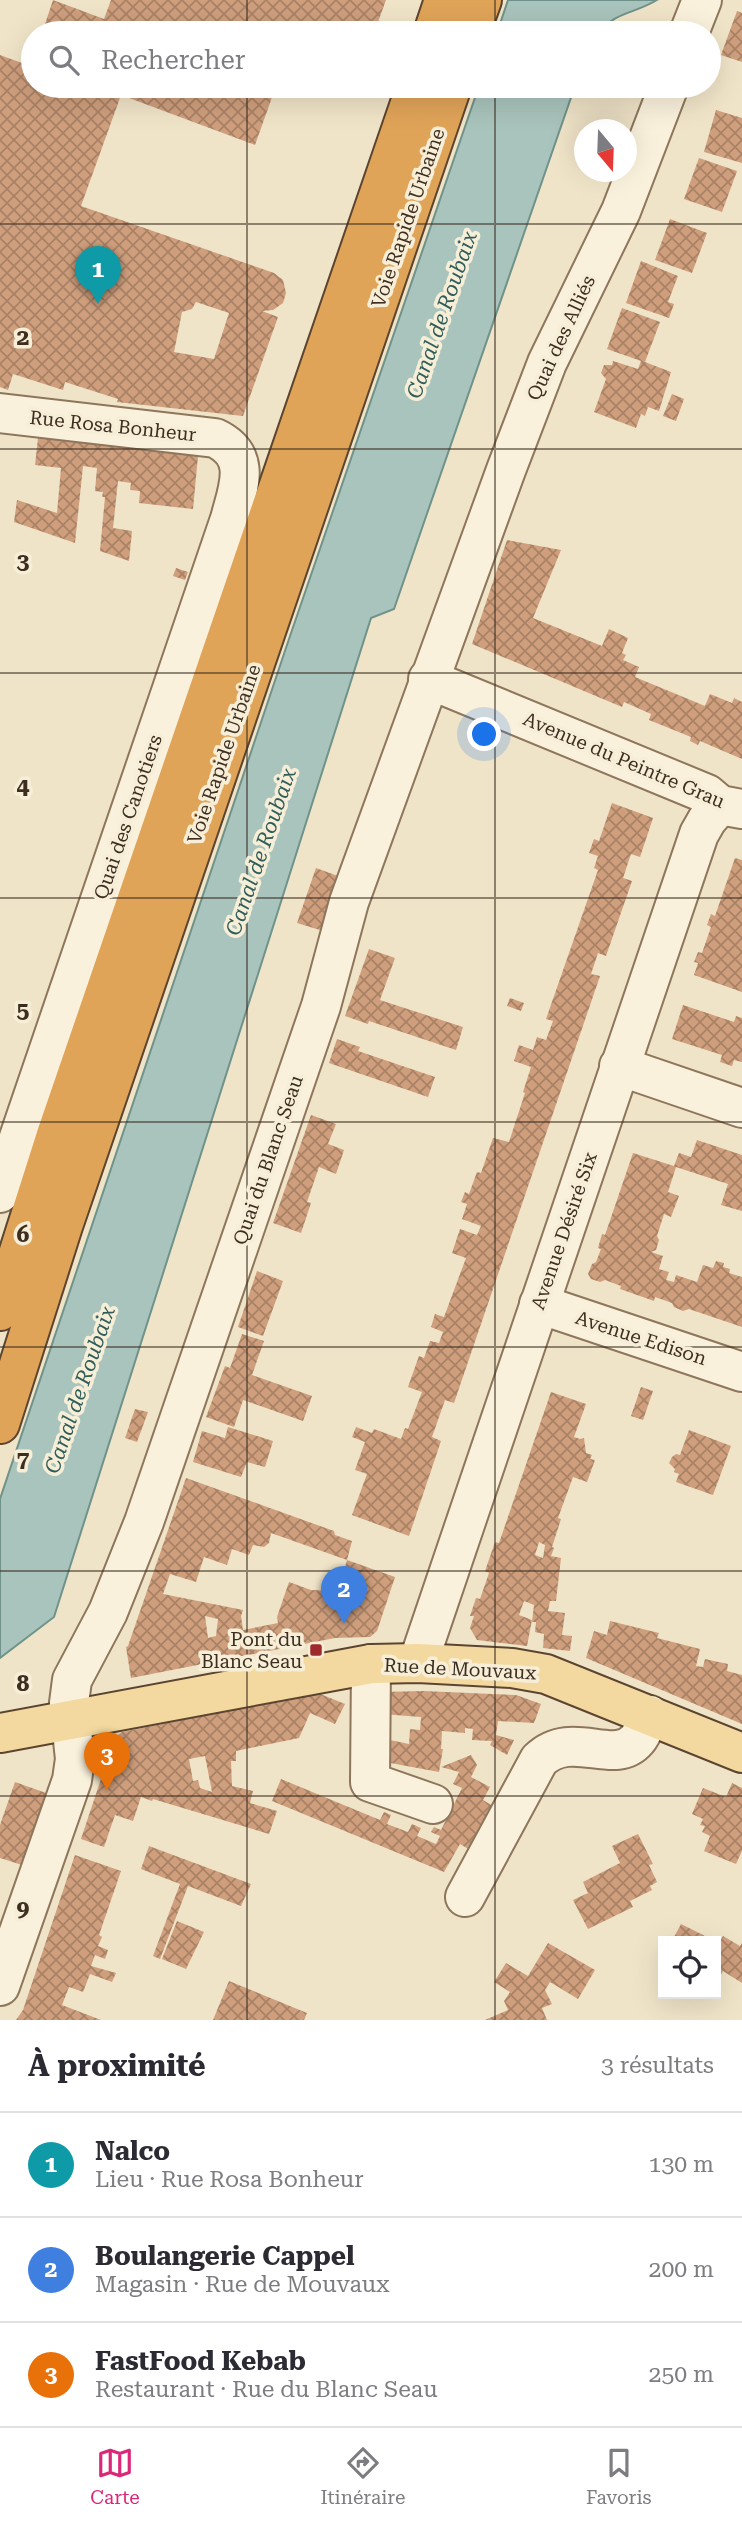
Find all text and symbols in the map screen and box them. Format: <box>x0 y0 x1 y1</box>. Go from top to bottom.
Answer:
search box <box>21 21 721 98</box>
icon: search <box>45 41 83 79</box>
text: Rechercher <box>101 45 245 75</box>
north arrow <box>574 119 637 182</box>
street label: Voie Rapide Urbaine <box>366 125 450 311</box>
water label: Canal de Roubaix <box>402 228 482 402</box>
pin: 1 <box>75 246 121 304</box>
street label: Quai des Alliés <box>522 272 600 404</box>
text: 2 <box>17 324 29 351</box>
street label: Rue Rosa Bonheur <box>29 406 198 446</box>
text: 3 <box>17 548 30 575</box>
street label: Voie Rapide Urbaine <box>182 661 266 847</box>
street label: Avenue du Peintre Grau <box>520 707 728 813</box>
your location <box>467 717 501 751</box>
street label: Quai des Canotiers <box>89 732 167 902</box>
water label: Canal de Roubaix <box>221 765 301 939</box>
text: 4 <box>17 773 30 800</box>
text: 5 <box>17 997 30 1024</box>
street label: Quai du Blanc Seau <box>228 1072 308 1248</box>
street label: Avenue Désiré Six <box>526 1149 602 1313</box>
text: 6 <box>17 1221 30 1248</box>
water label: Canal de Roubaix <box>40 1303 120 1477</box>
street label: Avenue Edison <box>573 1306 709 1370</box>
text: 7 <box>17 1446 30 1473</box>
pin: 2 <box>321 1566 367 1624</box>
place label: Pont du Blanc Seau <box>201 1628 302 1673</box>
marker: Pont du Blanc Seau <box>308 1642 324 1658</box>
street label: Rue de Mouvaux <box>383 1654 537 1684</box>
text: 8 <box>17 1670 30 1697</box>
pin: 3 <box>84 1732 130 1790</box>
text: 9 <box>17 1895 30 1922</box>
map controls <box>658 1936 721 1999</box>
button: locate <box>658 1936 721 1999</box>
text: À proximité <box>28 2048 206 2083</box>
text: 3 résultats <box>601 2052 714 2079</box>
text: Nalco <box>95 2136 170 2166</box>
text: 1 <box>45 2151 57 2178</box>
text: 130 m <box>649 2151 714 2178</box>
text: Lieu · Rue Rosa Bonheur <box>95 2166 364 2193</box>
text: Boulangerie Cappel <box>95 2241 354 2271</box>
text: 2 <box>45 2256 57 2283</box>
text: 200 m <box>649 2256 714 2283</box>
text: Magasin · Rue de Mouvaux <box>95 2271 390 2298</box>
text: FastFood Kebab <box>95 2346 306 2376</box>
text: 3 <box>45 2361 57 2388</box>
text: 250 m <box>649 2361 714 2388</box>
text: Restaurant · Rue du Blanc Seau <box>95 2376 438 2403</box>
tab: Carte <box>90 2444 140 2509</box>
tab: Itinéraire <box>320 2444 405 2509</box>
tab: Favoris <box>586 2444 652 2509</box>

